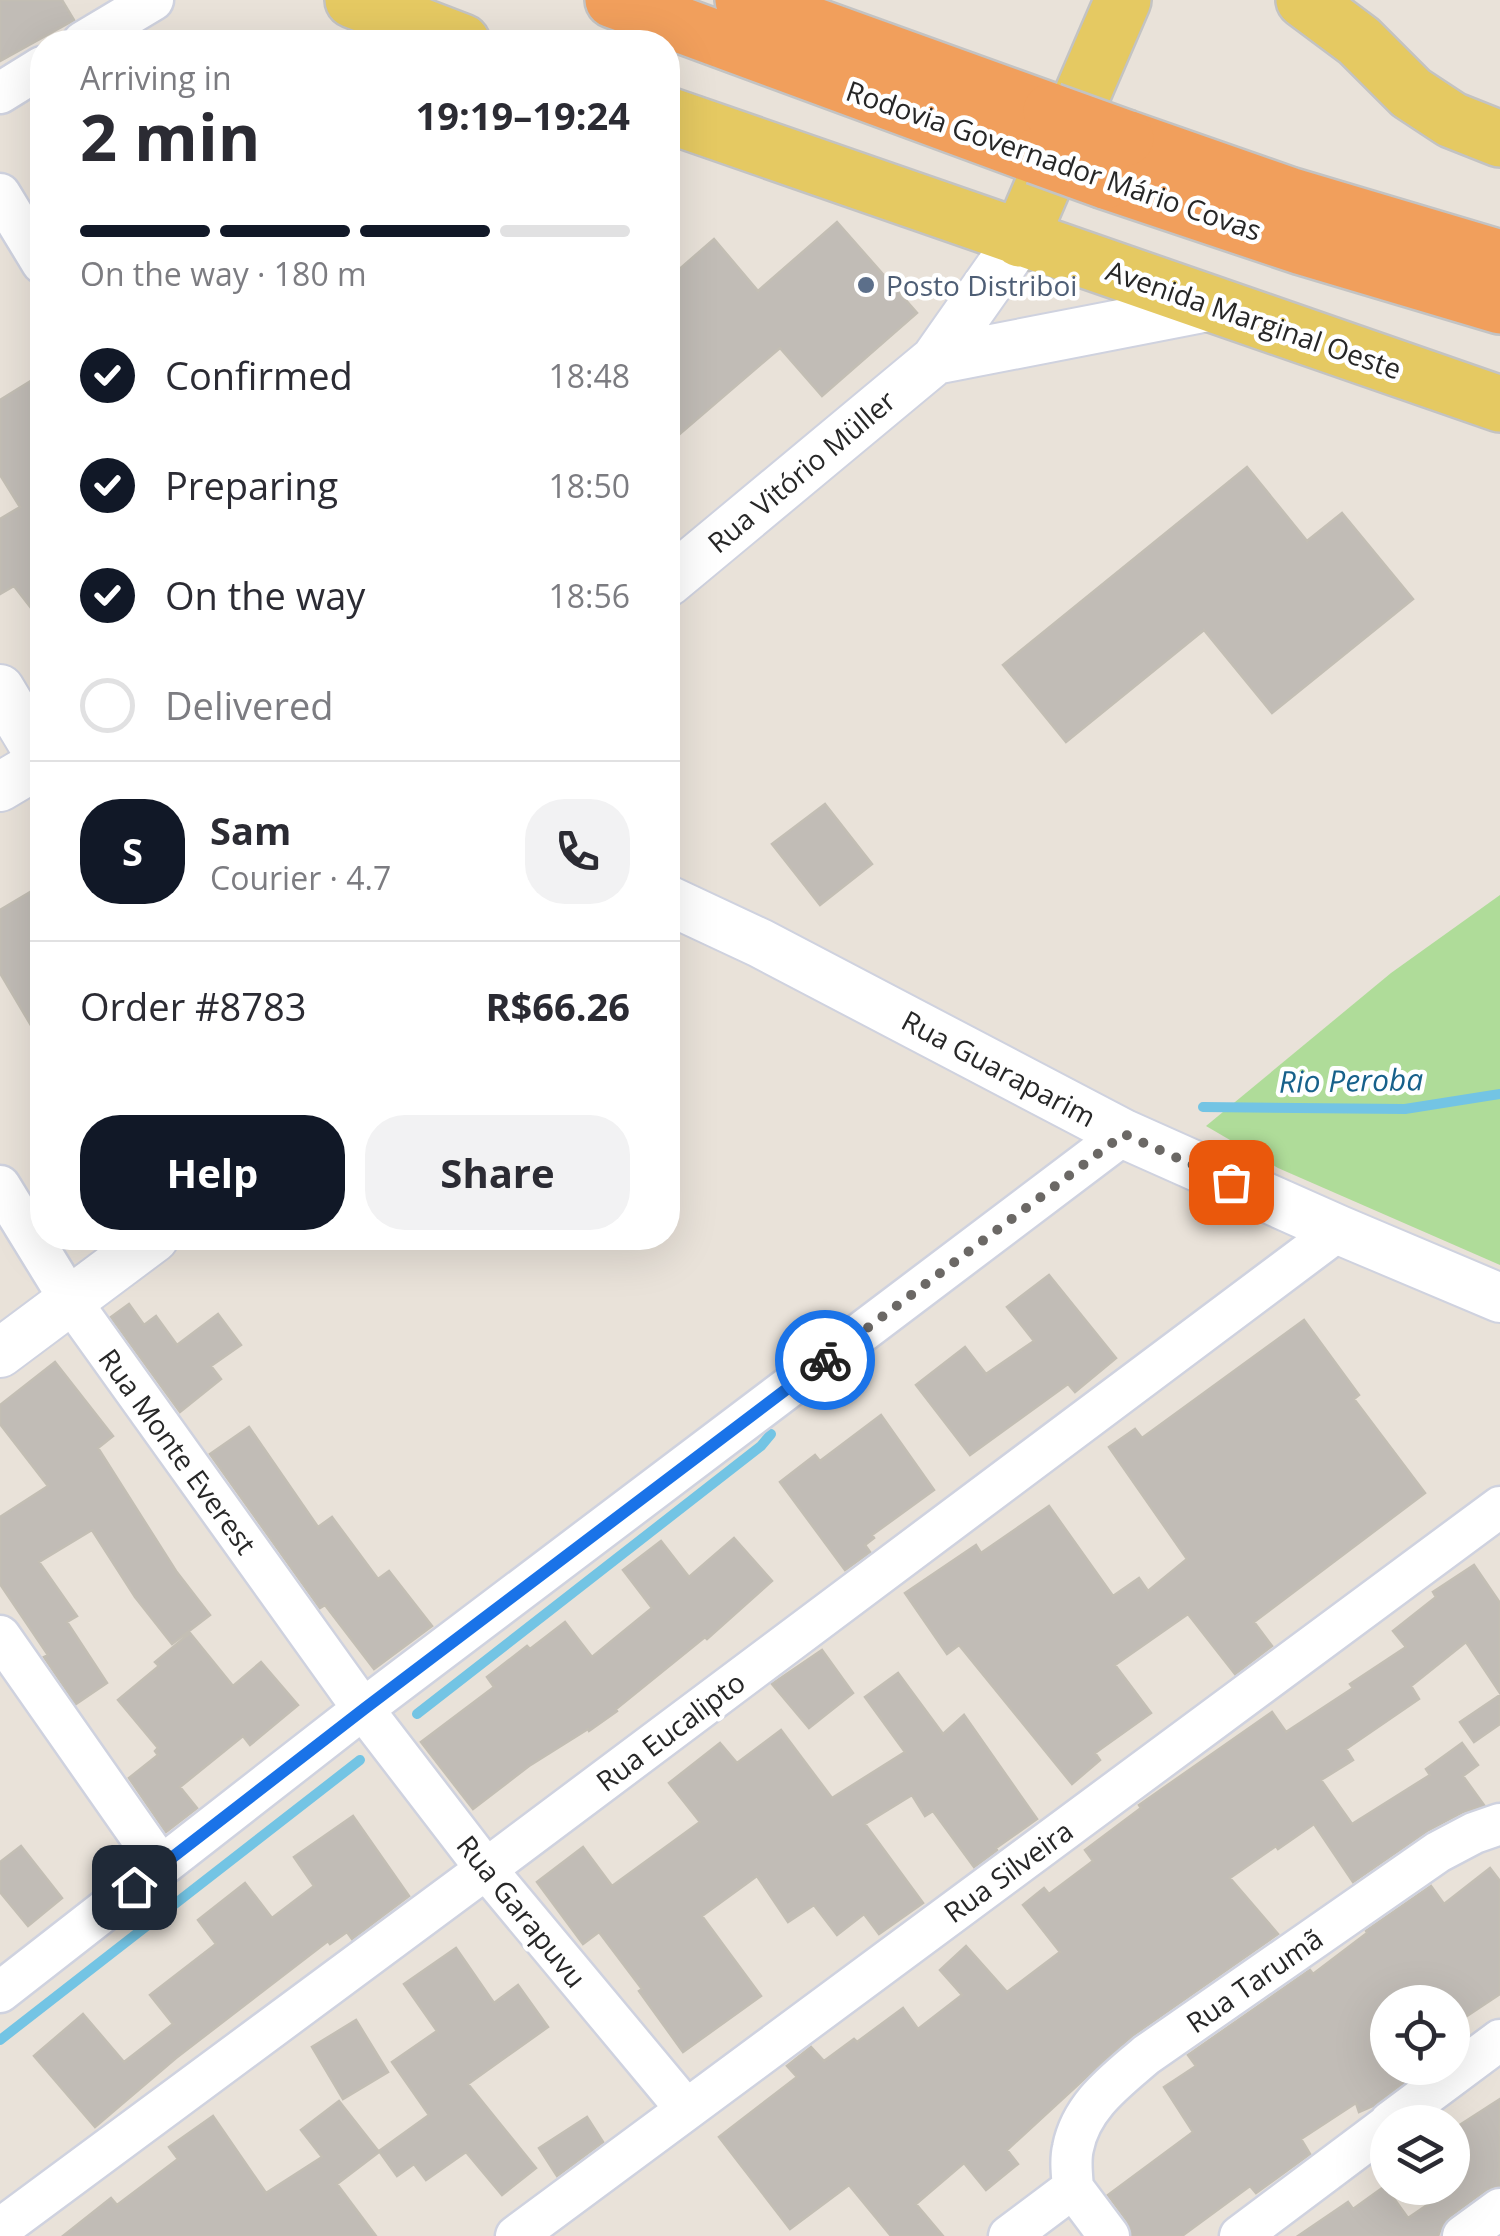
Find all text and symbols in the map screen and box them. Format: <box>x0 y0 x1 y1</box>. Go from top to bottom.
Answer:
text: Arriving in <box>80 56 232 99</box>
street label: Rodovia Governador Mário Covas <box>841 71 1267 249</box>
text: 19:19–19:24 <box>416 89 630 141</box>
text: 2 min <box>80 92 260 180</box>
street label: Avenida Marginal Oeste <box>1101 251 1407 387</box>
text: On the way · 180 m <box>80 252 367 295</box>
place label: Posto Distriboi <box>886 266 1077 304</box>
marker: Posto Distriboi <box>855 274 877 296</box>
icon: check <box>80 348 135 403</box>
text: Confirmed <box>165 349 353 401</box>
text: 18:48 <box>548 354 630 397</box>
street label: Rua Vitório Müller <box>699 381 903 561</box>
icon: check <box>80 458 135 513</box>
text: Preparing <box>165 459 338 511</box>
text: 18:50 <box>548 464 630 507</box>
icon: check <box>80 568 135 623</box>
text: On the way <box>165 569 365 621</box>
text: 18:56 <box>548 574 630 617</box>
text: Delivered <box>165 679 334 731</box>
button: phone <box>525 799 630 904</box>
text: Sam <box>210 804 291 856</box>
text: S <box>122 825 143 877</box>
text: Courier · 4.7 <box>210 856 391 899</box>
text: Order #8783 <box>80 980 307 1032</box>
text: R$66.26 <box>485 980 630 1032</box>
street label: Rua Guaraparim <box>895 1001 1103 1135</box>
water label: Rio Peroba <box>1278 1058 1424 1102</box>
button: Help <box>80 1115 345 1230</box>
button: Share <box>365 1115 630 1230</box>
pin <box>1189 1140 1274 1225</box>
icon: bag <box>1204 1155 1259 1210</box>
courier <box>775 1310 875 1410</box>
icon: bike <box>798 1333 853 1388</box>
street label: Rua Monte Everest <box>91 1341 265 1561</box>
street label: Rua Eucalipto <box>588 1663 752 1799</box>
street label: Rua Silveira <box>936 1811 1080 1931</box>
street label: Rua Garapuvu <box>449 1827 595 1995</box>
pin <box>92 1845 177 1930</box>
icon: home <box>107 1860 162 1915</box>
street label: Rua Tarumã <box>1178 1919 1330 2041</box>
map controls <box>1370 1985 1470 2205</box>
button: locate <box>1370 1985 1470 2085</box>
button: layers <box>1370 2105 1470 2205</box>

